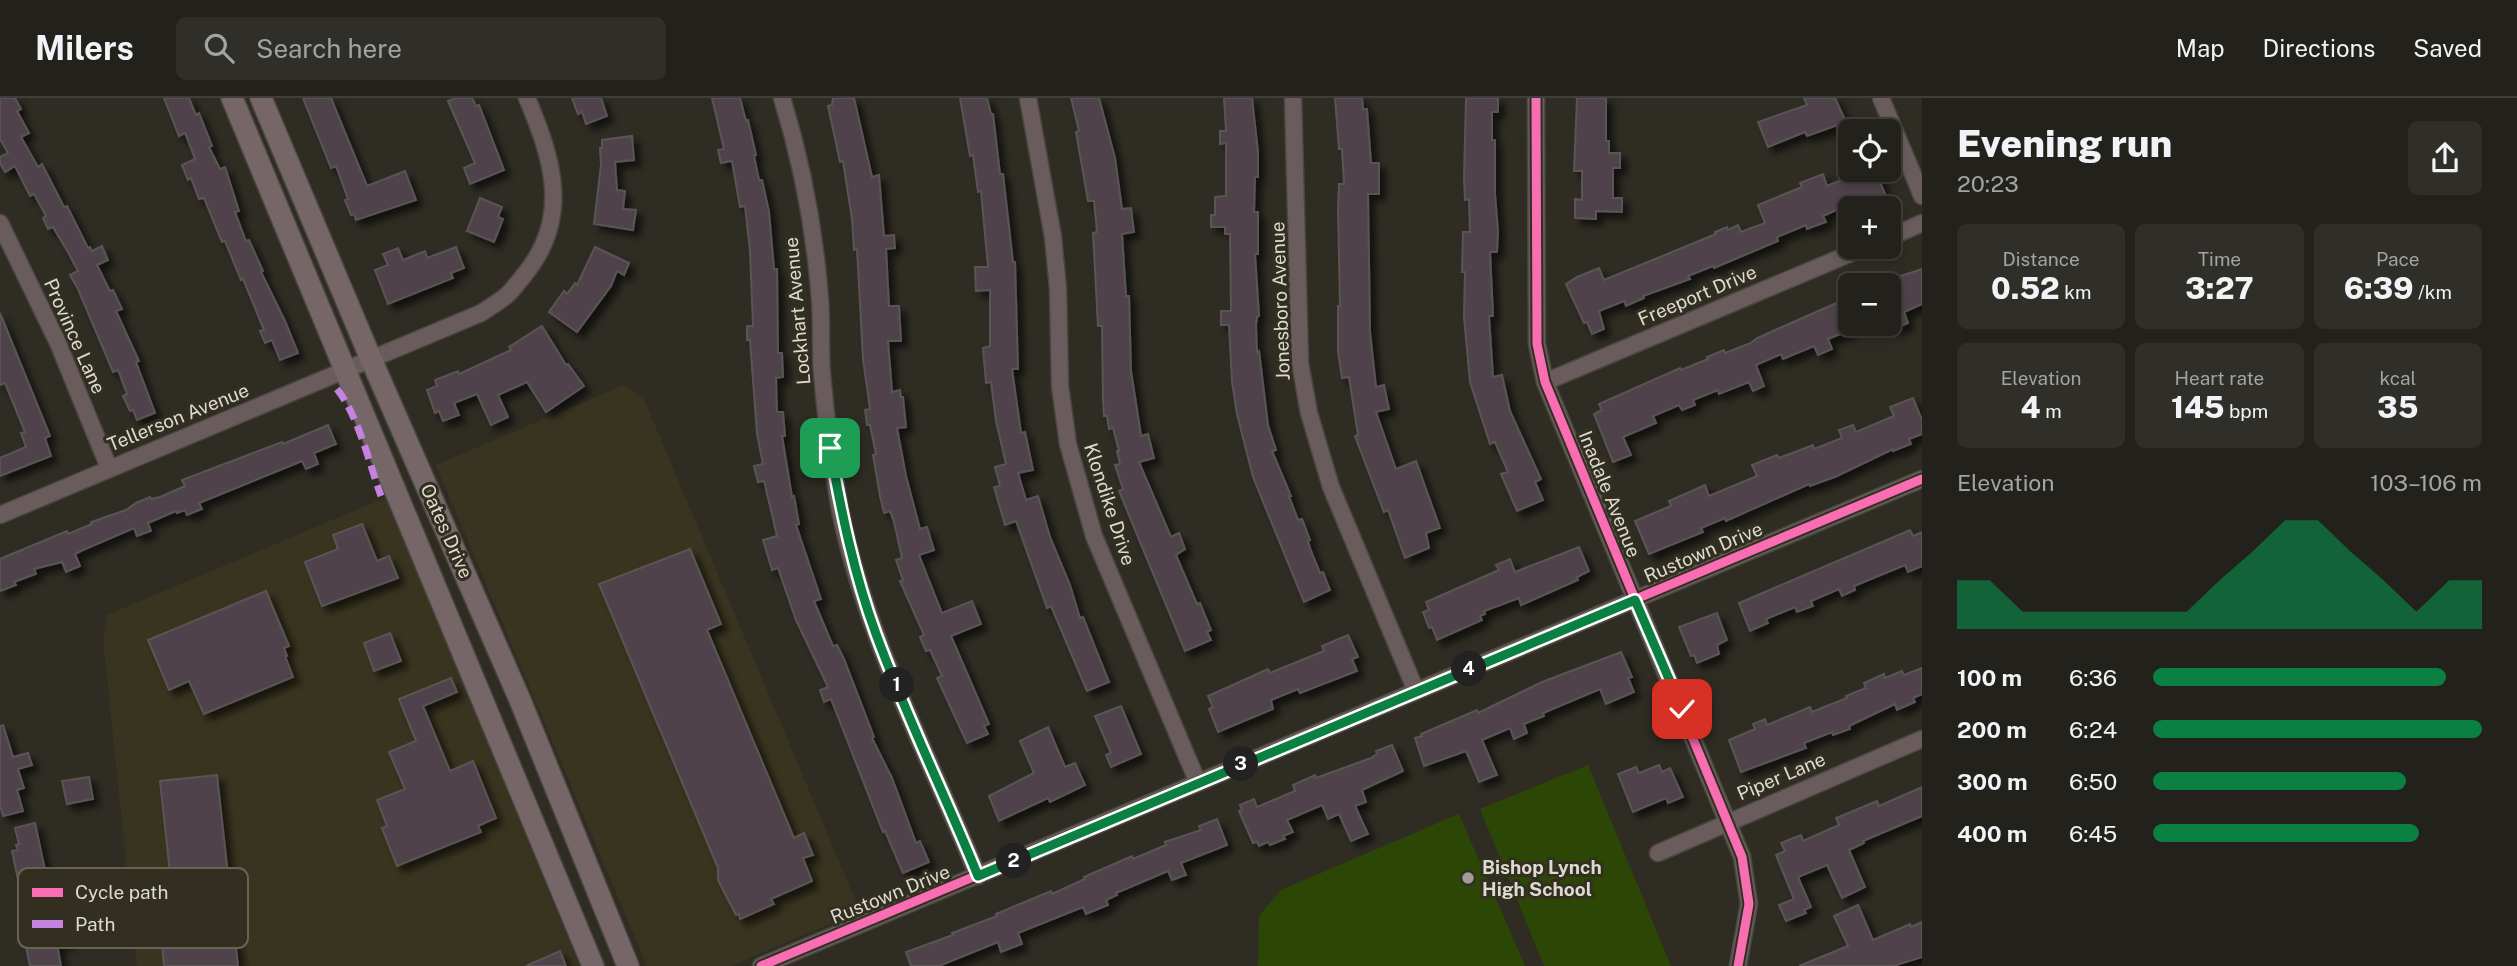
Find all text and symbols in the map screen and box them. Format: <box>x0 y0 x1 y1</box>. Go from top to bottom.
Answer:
search box <box>176 17 666 80</box>
text: Milers <box>35 29 134 67</box>
icon: search <box>200 29 238 67</box>
text: Search here <box>256 33 402 64</box>
text: Map <box>2176 34 2225 62</box>
text: Directions <box>2263 34 2375 62</box>
text: Saved <box>2413 34 2482 62</box>
map controls <box>1838 119 1901 336</box>
button: locate <box>1838 119 1901 182</box>
text: Evening run <box>1957 121 2172 166</box>
button: share <box>2408 121 2482 195</box>
text: 20:23 <box>1957 170 2019 197</box>
button: + <box>1838 196 1901 259</box>
street label: Jonesboro Avenue <box>1266 221 1294 381</box>
street label: Lockhart Avenue <box>780 236 814 386</box>
text: Distance <box>2003 248 2080 270</box>
text: Time <box>2198 248 2241 270</box>
text: Pace <box>2376 248 2420 270</box>
street label: Freeport Drive <box>1634 260 1760 330</box>
text: 0.52 <box>1991 270 2060 306</box>
text: 3:27 <box>2185 270 2254 306</box>
text: 6:39 <box>2344 270 2413 306</box>
button: − <box>1838 273 1901 336</box>
street label: Province Lane <box>40 275 110 397</box>
text: km <box>2060 281 2091 303</box>
text: /km <box>2413 281 2452 303</box>
text: Elevation <box>2001 367 2081 389</box>
text: Heart rate <box>2175 367 2264 389</box>
text: kcal <box>2379 367 2416 389</box>
street label: Tellerson Avenue <box>104 379 252 455</box>
text: 4 <box>2021 389 2041 425</box>
text: 145 <box>2171 389 2224 425</box>
text: 35 <box>2377 389 2418 425</box>
text: m <box>2041 400 2062 422</box>
text: bpm <box>2224 400 2268 422</box>
pin <box>800 418 860 478</box>
street label: Inadale Avenue <box>1575 428 1645 560</box>
icon: arrive <box>811 429 849 467</box>
street label: Klondike Drive <box>1080 440 1140 568</box>
text: Elevation <box>1957 469 2055 496</box>
text: 103–106 m <box>2370 469 2482 496</box>
street label: Oates Drive <box>416 480 478 582</box>
street label: Rustown Drive <box>1640 517 1766 587</box>
pin: 4 <box>1452 652 1486 686</box>
text: 4 <box>1462 657 1475 679</box>
text: 100 m <box>1957 664 2022 691</box>
text: 6:36 <box>2069 664 2117 691</box>
pin: 1 <box>880 668 914 702</box>
text: 1 <box>892 673 901 695</box>
pin <box>1652 679 1712 739</box>
icon: check <box>1663 690 1701 728</box>
text: 200 m <box>1957 716 2027 743</box>
text: 6:24 <box>2069 716 2117 743</box>
pin: 3 <box>1224 746 1258 782</box>
street label: Piper Lane <box>1733 748 1829 804</box>
text: 3 <box>1234 752 1247 774</box>
text: 300 m <box>1957 768 2028 795</box>
text: 6:50 <box>2069 768 2117 795</box>
text: 400 m <box>1957 820 2027 847</box>
text: 6:45 <box>2069 820 2117 847</box>
pin: 2 <box>996 844 1032 878</box>
text: 2 <box>1007 849 1020 871</box>
place label: Bishop Lynch High School <box>1482 856 1602 900</box>
street label: Rustown Drive <box>827 860 953 928</box>
legend <box>18 868 248 948</box>
marker: Bishop Lynch High School <box>1460 870 1476 886</box>
text: Cycle path <box>75 881 168 903</box>
text: Path <box>75 913 115 935</box>

